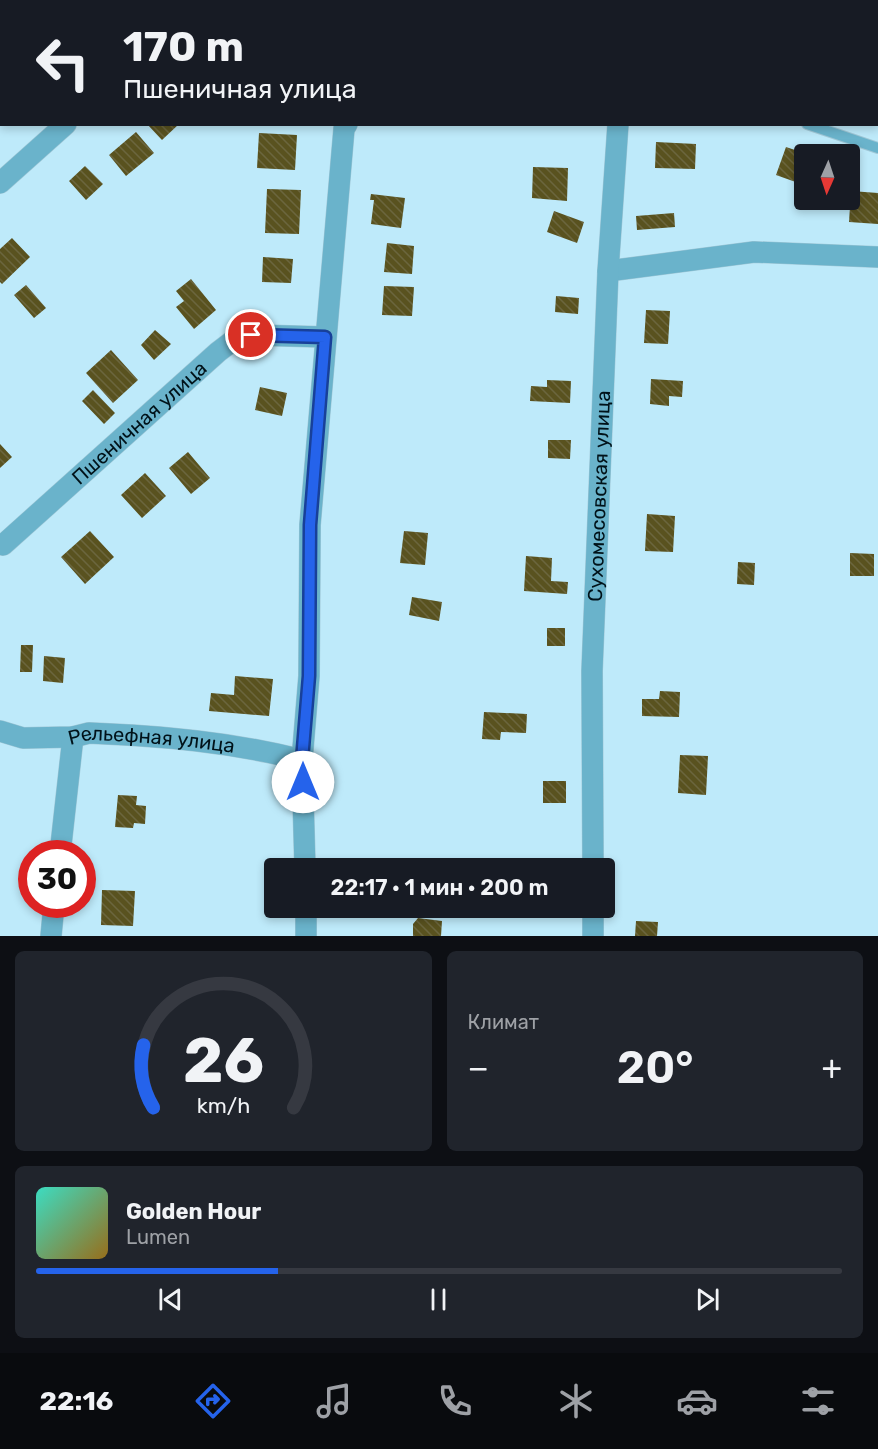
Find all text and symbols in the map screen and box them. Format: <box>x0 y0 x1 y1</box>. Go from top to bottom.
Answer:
text: 170 m <box>123 22 244 72</box>
icon: left <box>24 24 102 102</box>
text: Пшеничная улица <box>123 73 357 105</box>
north arrow <box>794 144 860 210</box>
map controls <box>794 144 860 210</box>
pin <box>225 309 276 360</box>
icon: arrive <box>234 318 267 351</box>
street label: Пшеничная улица <box>67 356 212 490</box>
street label: Сухомесовская улица <box>583 390 615 602</box>
street label: Рельефная улица <box>65 721 236 758</box>
position arrow <box>271 750 335 814</box>
speed limit sign: 30 <box>18 840 96 918</box>
text: 22:17 · 1 мин · 200 m <box>331 874 548 901</box>
text: Климат <box>468 1010 539 1034</box>
text: 26 <box>183 1024 264 1098</box>
text: 20° <box>617 1041 694 1094</box>
text: − <box>468 1048 489 1087</box>
text: + <box>821 1048 842 1087</box>
text: km/h <box>196 1093 250 1118</box>
text: Golden Hour <box>126 1198 261 1225</box>
text: Lumen <box>126 1225 190 1249</box>
icon: previous <box>154 1283 187 1316</box>
icon: pause <box>422 1283 455 1316</box>
icon: next <box>691 1283 724 1316</box>
icon: directions <box>192 1380 234 1422</box>
icon: music <box>313 1380 355 1422</box>
icon: phone <box>434 1380 476 1422</box>
icon: climate <box>555 1380 597 1422</box>
icon: car <box>676 1380 718 1422</box>
icon: filters <box>797 1380 839 1422</box>
text: 22:16 <box>39 1385 113 1417</box>

